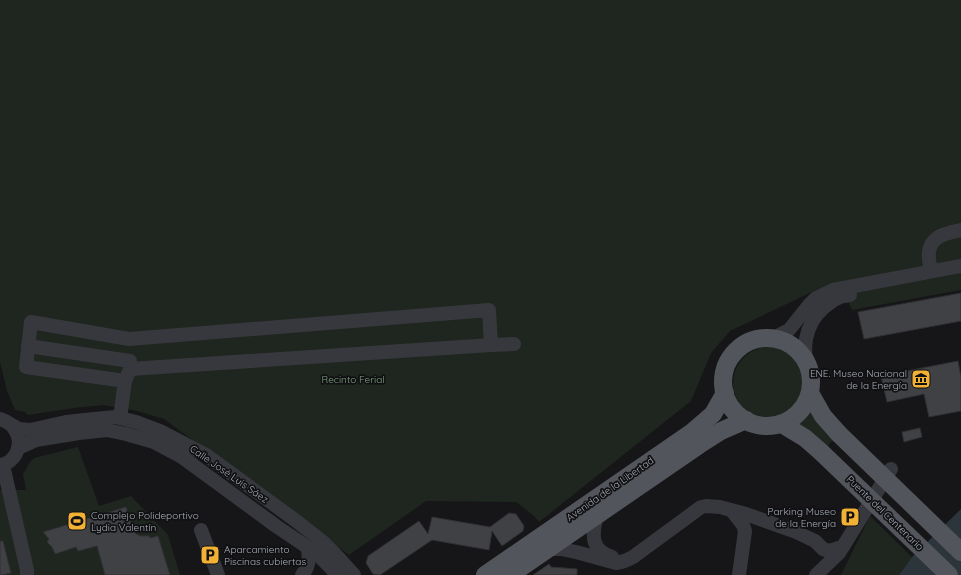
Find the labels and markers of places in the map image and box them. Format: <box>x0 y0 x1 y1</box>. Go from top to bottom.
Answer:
place label: ENE. Museo Nacional de la Energía <box>810 367 907 392</box>
museum icon: ENE. Museo Nacional de la Energía <box>910 368 932 390</box>
place label: Parking Museo de la Energía <box>768 505 836 530</box>
parking icon: Parking Museo de la Energía <box>839 506 861 528</box>
place label: Complejo Polideportivo Lydia Valentín <box>91 509 199 534</box>
sports icon: Complejo Polideportivo Lydia Valentín <box>66 510 88 532</box>
place label: Aparcamiento Piscinas cubiertas <box>224 543 306 568</box>
parking icon: Aparcamiento Piscinas cubiertas <box>199 544 221 566</box>

